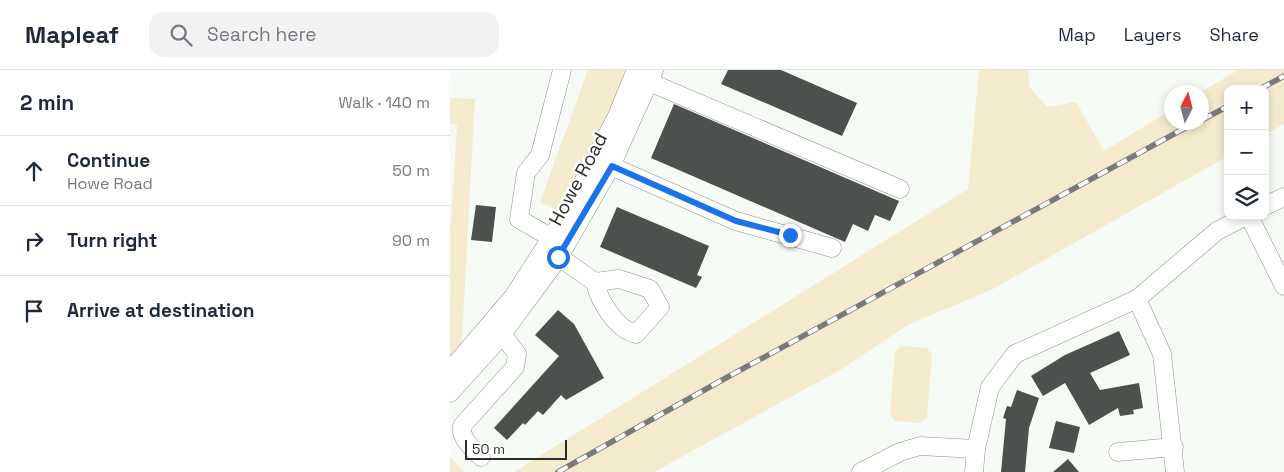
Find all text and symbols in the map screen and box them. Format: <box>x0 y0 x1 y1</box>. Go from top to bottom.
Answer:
search box <box>149 12 499 57</box>
text: Mapleaf <box>25 19 119 50</box>
icon: search <box>167 21 195 49</box>
text: Search here <box>207 22 317 47</box>
text: Map <box>1058 23 1096 46</box>
text: Layers <box>1124 23 1181 46</box>
text: Share <box>1209 23 1259 46</box>
north arrow <box>1164 85 1209 130</box>
map controls <box>1224 85 1269 220</box>
button: + <box>1224 85 1269 130</box>
text: 2 min <box>20 89 74 116</box>
text: Walk · 140 m <box>338 92 430 113</box>
street label: Howe Road <box>543 128 613 230</box>
button: − <box>1224 130 1269 175</box>
text: Continue <box>67 148 150 173</box>
icon: ahead <box>20 157 48 185</box>
text: 50 m <box>392 160 430 181</box>
text: Howe Road <box>67 173 153 194</box>
button: layers <box>1224 175 1269 220</box>
route end <box>779 224 802 247</box>
icon: right <box>20 227 48 255</box>
text: Turn right <box>67 228 157 253</box>
text: 90 m <box>392 230 430 251</box>
route start <box>547 246 570 269</box>
icon: arrive <box>20 297 48 325</box>
text: Arrive at destination <box>67 298 255 323</box>
scale bar <box>465 437 568 460</box>
text: 50 m <box>472 440 505 458</box>

